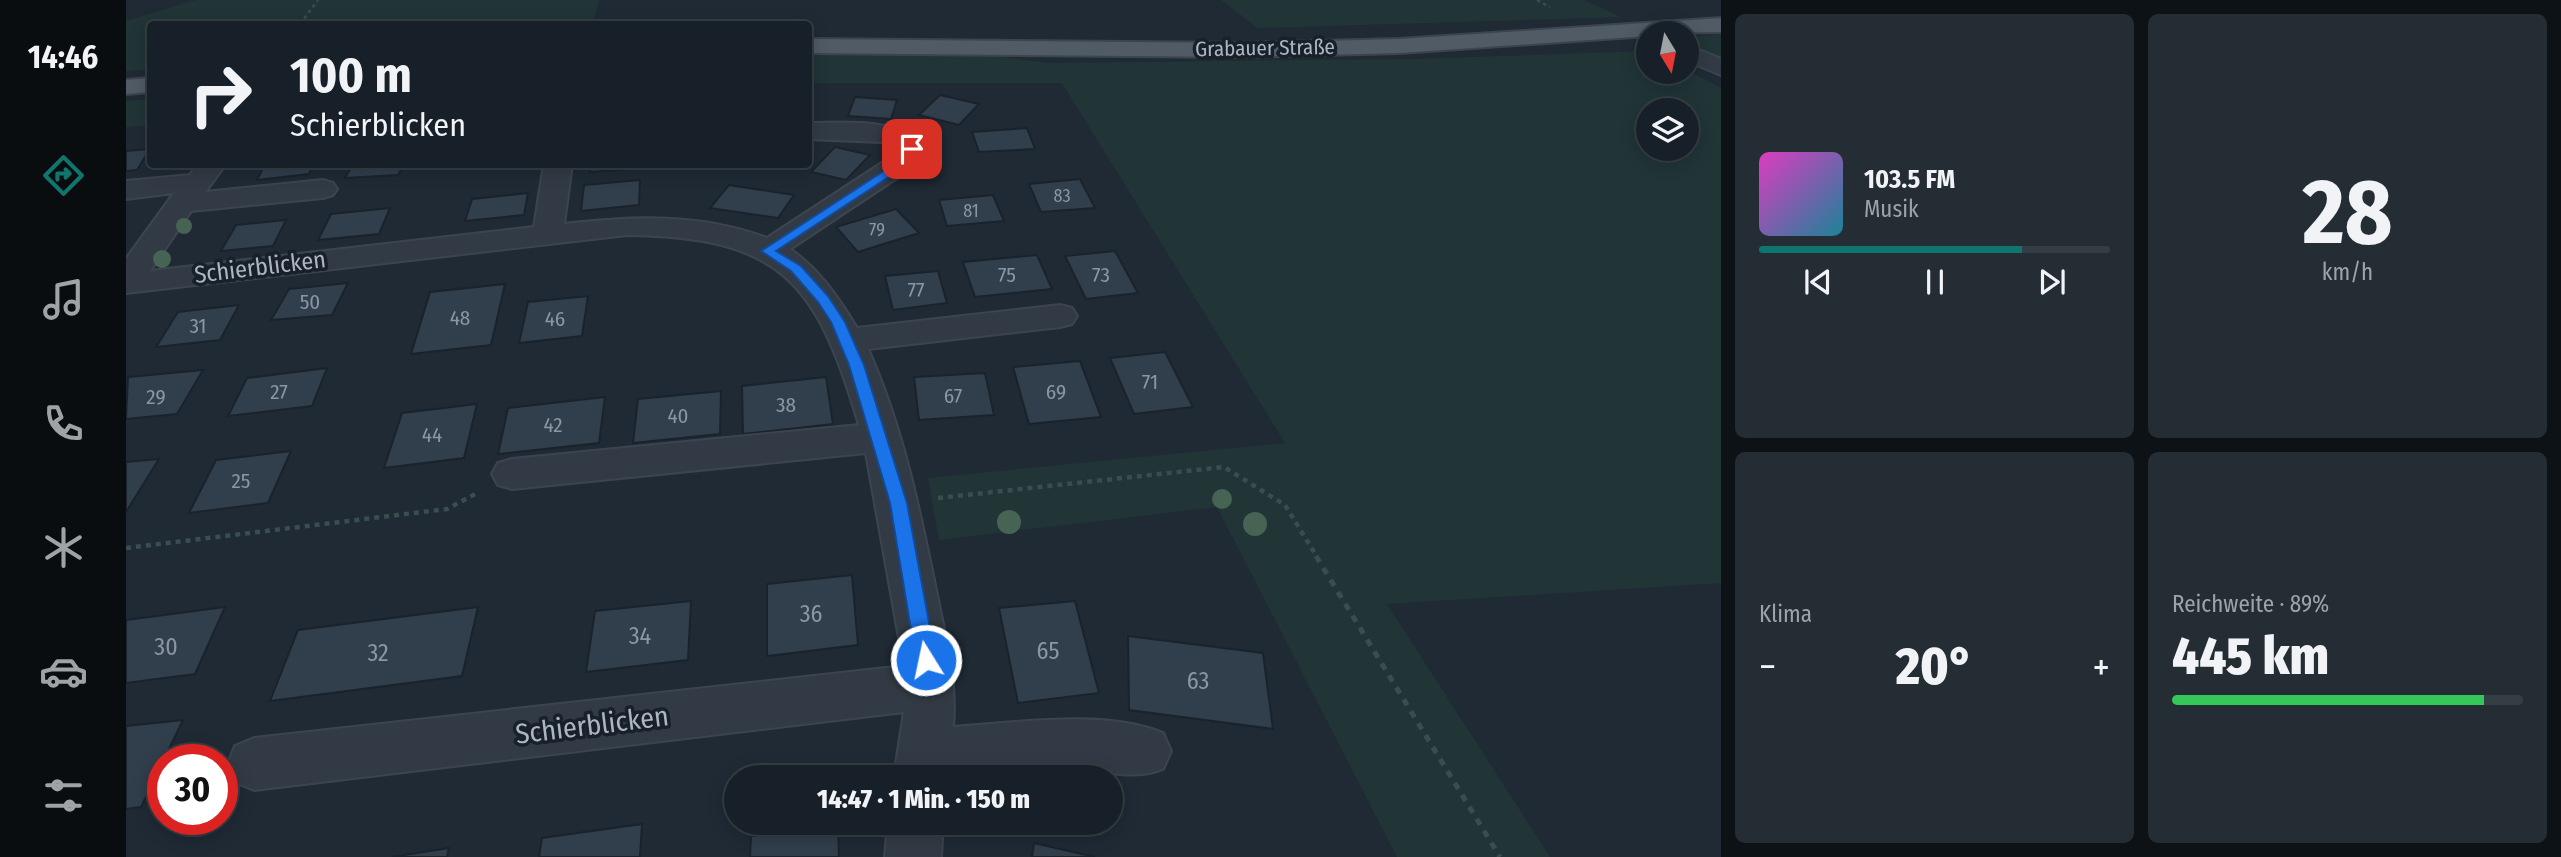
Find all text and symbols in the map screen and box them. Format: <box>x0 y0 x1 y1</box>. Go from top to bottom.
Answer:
north arrow <box>1636 21 1699 84</box>
map controls <box>1636 21 1699 161</box>
street label: Grabauer Straße <box>1195 34 1335 62</box>
text: 14:46 <box>28 38 98 76</box>
text: 100 m <box>290 46 412 105</box>
icon: right <box>175 49 266 140</box>
button: layers <box>1636 98 1699 161</box>
text: Schierblicken <box>290 106 466 144</box>
pin <box>882 119 942 179</box>
icon: arrive <box>893 130 931 168</box>
icon: directions <box>39 151 88 200</box>
text: 28 <box>2302 158 2393 267</box>
text: 103.5 FM <box>1864 164 1955 195</box>
house number: 83 <box>1053 185 1071 207</box>
text: Musik <box>1864 195 1919 223</box>
house number: 81 <box>963 200 979 222</box>
house number: 79 <box>869 219 885 241</box>
street label: Schierblicken <box>193 245 327 289</box>
text: km/h <box>2322 258 2373 286</box>
house number: 75 <box>998 262 1016 288</box>
house number: 73 <box>1092 262 1110 288</box>
icon: previous <box>1799 263 1837 301</box>
icon: pause <box>1916 263 1954 301</box>
icon: next <box>2033 263 2071 301</box>
icon: music <box>39 275 88 324</box>
house number: 77 <box>907 277 925 303</box>
house number: 50 <box>300 289 320 315</box>
house number: 48 <box>450 305 470 331</box>
house number: 46 <box>545 306 565 332</box>
house number: 31 <box>189 313 207 339</box>
house number: 71 <box>1142 369 1158 395</box>
house number: 27 <box>270 379 288 405</box>
house number: 69 <box>1046 379 1066 405</box>
house number: 67 <box>944 383 962 409</box>
house number: 29 <box>146 384 166 410</box>
house number: 38 <box>776 392 796 418</box>
icon: phone <box>39 399 88 448</box>
house number: 40 <box>667 403 689 429</box>
house number: 42 <box>543 412 563 438</box>
house number: 44 <box>422 422 442 448</box>
house number: 25 <box>232 468 250 494</box>
icon: climate <box>39 523 88 572</box>
text: Reichweite · 89% <box>2172 590 2329 618</box>
house number: 36 <box>800 600 822 628</box>
text: Klima <box>1759 600 1812 628</box>
house number: 34 <box>629 622 651 650</box>
position arrow <box>889 623 963 697</box>
text: 445 km <box>2172 625 2329 688</box>
house number: 30 <box>154 633 178 661</box>
text: 20° <box>1896 635 1973 698</box>
house number: 65 <box>1037 637 1059 665</box>
house number: 32 <box>367 639 389 667</box>
text: − <box>1759 644 1776 690</box>
text: + <box>2093 644 2110 690</box>
icon: car <box>39 647 88 696</box>
house number: 63 <box>1187 667 1209 695</box>
street label: Schierblicken <box>514 699 670 751</box>
speed limit sign: 30 <box>147 744 238 835</box>
icon: filters <box>39 771 88 820</box>
text: 14:47 · 1 Min. · 150 m <box>817 784 1030 815</box>

